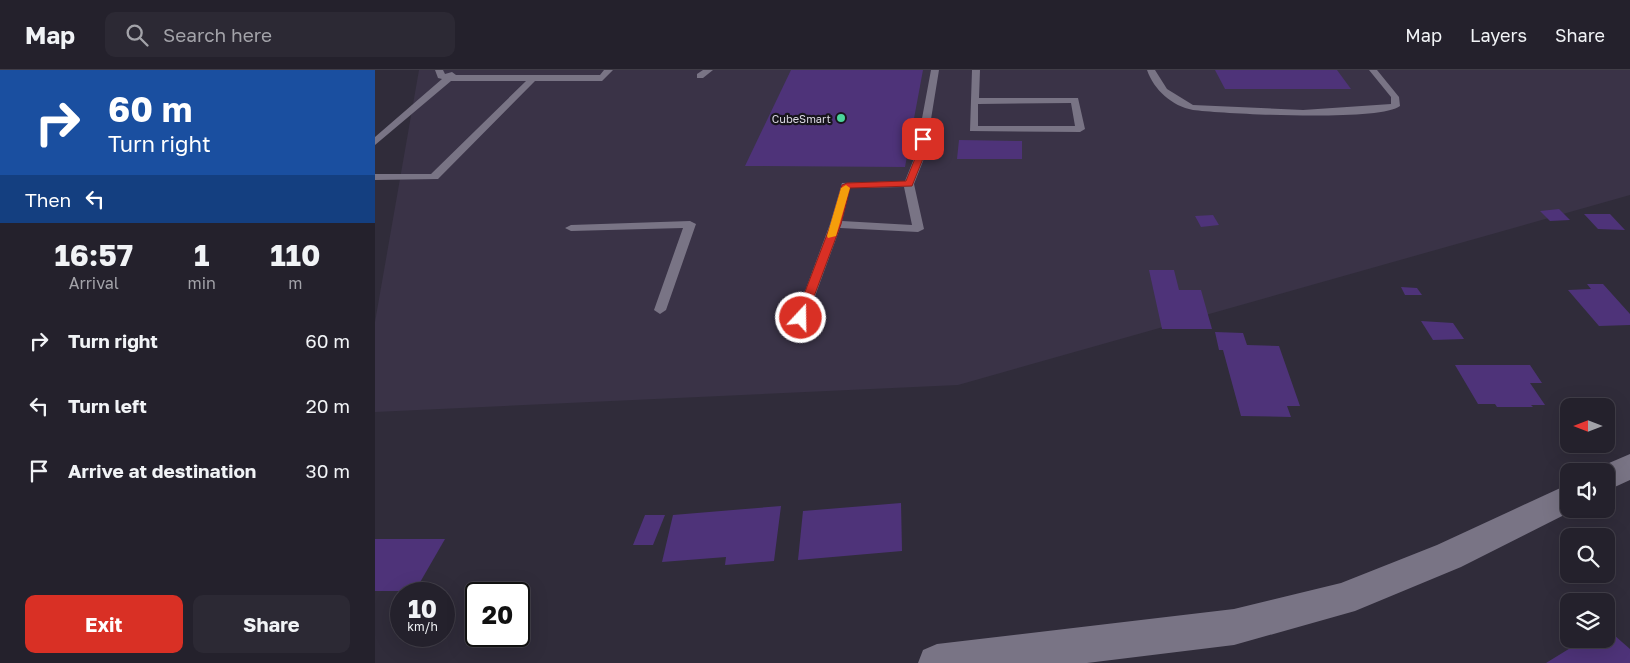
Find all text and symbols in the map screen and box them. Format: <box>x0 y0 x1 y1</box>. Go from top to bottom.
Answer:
search box <box>105 12 455 57</box>
text: Map <box>25 20 75 49</box>
icon: search <box>123 21 151 49</box>
text: Search here <box>163 23 272 46</box>
text: Map <box>1405 24 1442 46</box>
text: Layers <box>1470 24 1527 46</box>
text: Share <box>1555 24 1605 46</box>
text: 60 m <box>108 88 192 130</box>
icon: right <box>25 90 90 155</box>
place label: CubeSmart <box>772 112 831 125</box>
marker: CubeSmart <box>835 112 847 124</box>
pin <box>902 118 944 160</box>
icon: arrive <box>909 125 937 153</box>
text: Turn right <box>108 130 211 157</box>
icon: left <box>81 185 109 213</box>
text: Then <box>25 188 71 211</box>
text: 16:57 <box>54 237 133 273</box>
text: 1 <box>194 237 209 273</box>
text: 110 <box>270 237 321 273</box>
text: Arrival <box>69 273 119 293</box>
text: min <box>188 273 216 293</box>
text: m <box>288 273 302 293</box>
position arrow <box>774 291 826 343</box>
icon: right <box>25 327 53 355</box>
text: Turn right <box>68 329 158 352</box>
text: 60 m <box>305 329 350 352</box>
icon: left <box>25 392 53 420</box>
text: Turn left <box>68 394 147 417</box>
text: 20 m <box>306 394 350 417</box>
north arrow <box>1560 398 1615 452</box>
map controls <box>1560 398 1615 648</box>
icon: arrive <box>25 457 53 485</box>
text: Arrive at destination <box>68 459 256 482</box>
text: 30 m <box>306 459 350 482</box>
button: sound <box>1560 463 1615 518</box>
button: search <box>1560 528 1615 583</box>
speed limit sign: 20 <box>465 582 530 647</box>
text: 10 <box>408 593 437 624</box>
button: layers <box>1560 593 1615 648</box>
button: Exit <box>25 595 183 653</box>
button: Share <box>193 595 350 653</box>
text: km/h <box>407 619 438 634</box>

